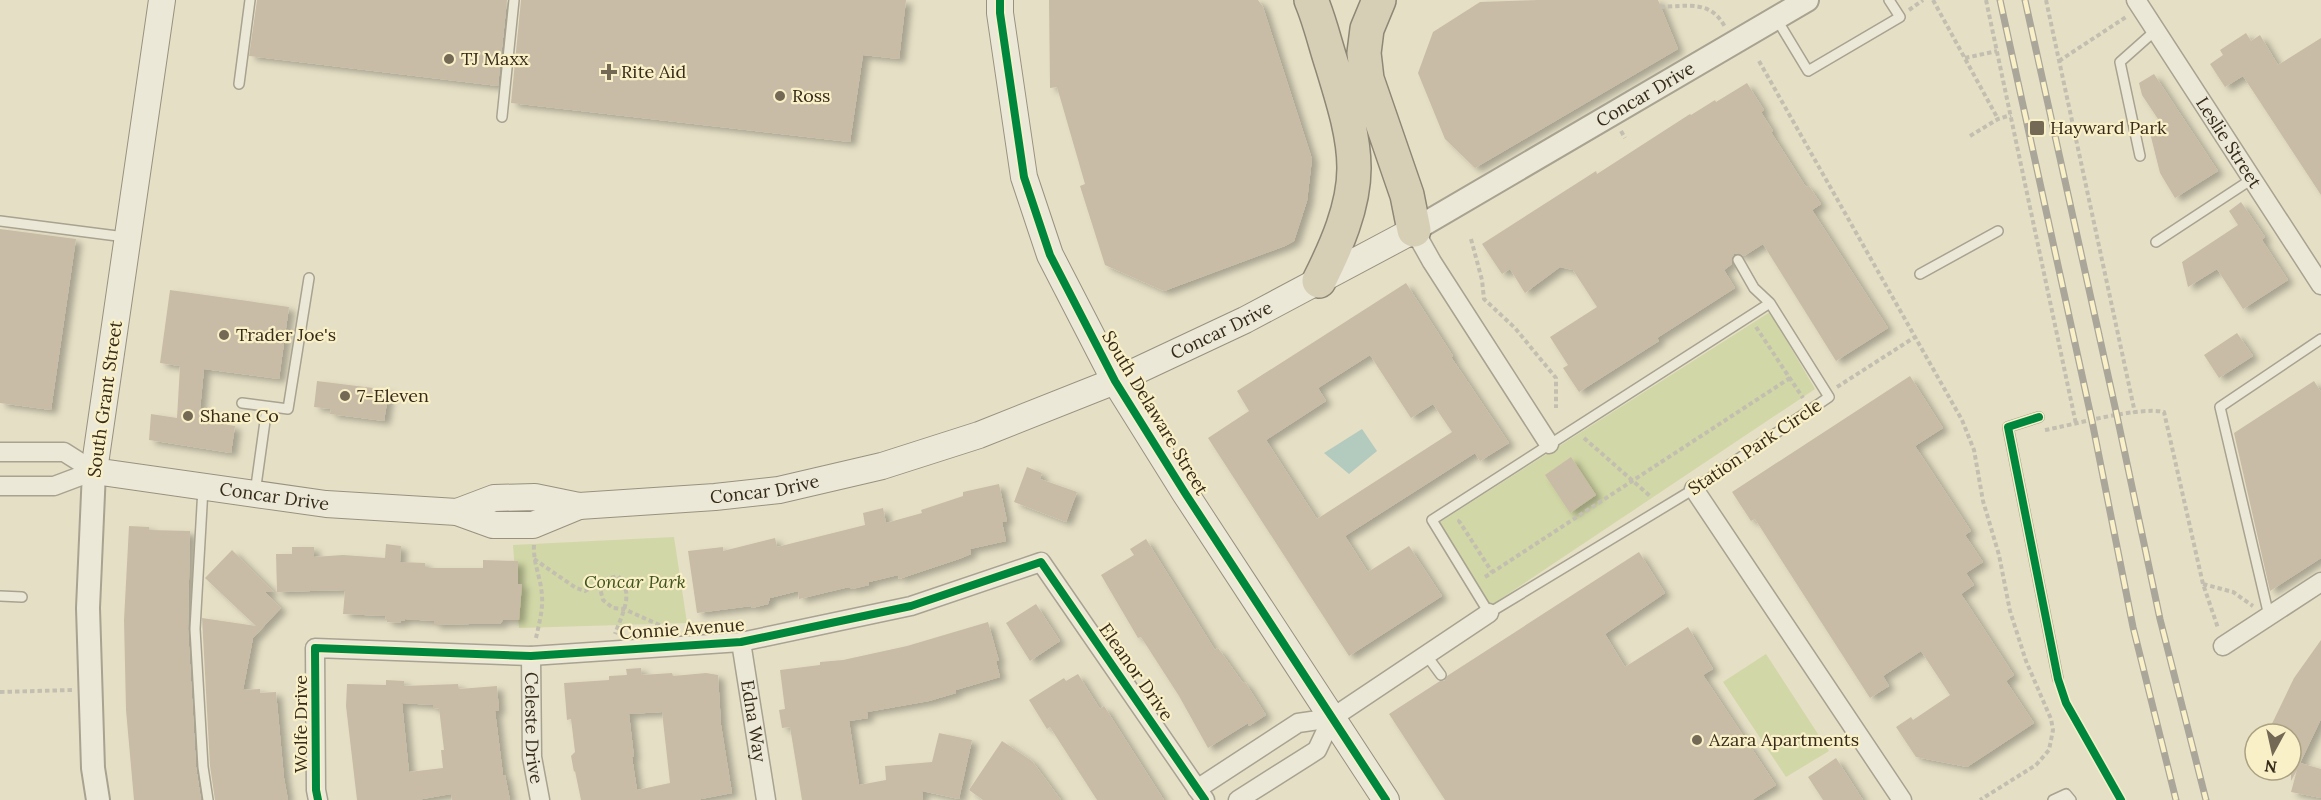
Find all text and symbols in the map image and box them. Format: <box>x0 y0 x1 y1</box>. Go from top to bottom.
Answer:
place label: TJ Maxx <box>461 47 529 70</box>
marker: TJ Maxx <box>442 52 456 66</box>
street label: Concar Drive <box>1592 56 1699 132</box>
place label: Rite Aid <box>621 60 686 83</box>
marker: Rite Aid <box>602 65 616 79</box>
place label: Ross <box>792 84 830 107</box>
marker: Ross <box>773 89 787 103</box>
street label: Leslie Street <box>2191 92 2267 192</box>
place label: Hayward Park <box>2050 116 2167 139</box>
marker: Hayward Park <box>2028 119 2046 137</box>
street label: Concar Drive <box>1167 295 1276 364</box>
street label: South Grant Street <box>82 319 127 479</box>
place label: Trader Joe's <box>236 323 336 346</box>
street label: South Delaware Street <box>1097 326 1214 499</box>
marker: Trader Joe's <box>217 328 231 342</box>
place label: 7-Eleven <box>357 384 429 407</box>
marker: 7-Eleven <box>338 389 352 403</box>
street label: Station Park Circle <box>1684 393 1826 500</box>
place label: Shane Co <box>200 404 279 427</box>
marker: Shane Co <box>181 409 195 423</box>
street label: Concar Drive <box>709 469 822 508</box>
street label: Concar Drive <box>218 477 331 515</box>
park label: Concar Park <box>584 570 686 593</box>
street label: Connie Avenue <box>619 613 746 644</box>
street label: Eleanor Drive <box>1094 618 1179 725</box>
street label: Celeste Drive <box>520 672 549 786</box>
street label: Wolfe Drive <box>289 675 312 773</box>
street label: Edna Way <box>736 678 772 764</box>
north arrow <box>2243 722 2303 782</box>
place label: Azara Apartments <box>1708 728 1859 751</box>
marker: Azara Apartments <box>1690 733 1704 747</box>
text: N <box>2263 756 2278 778</box>

